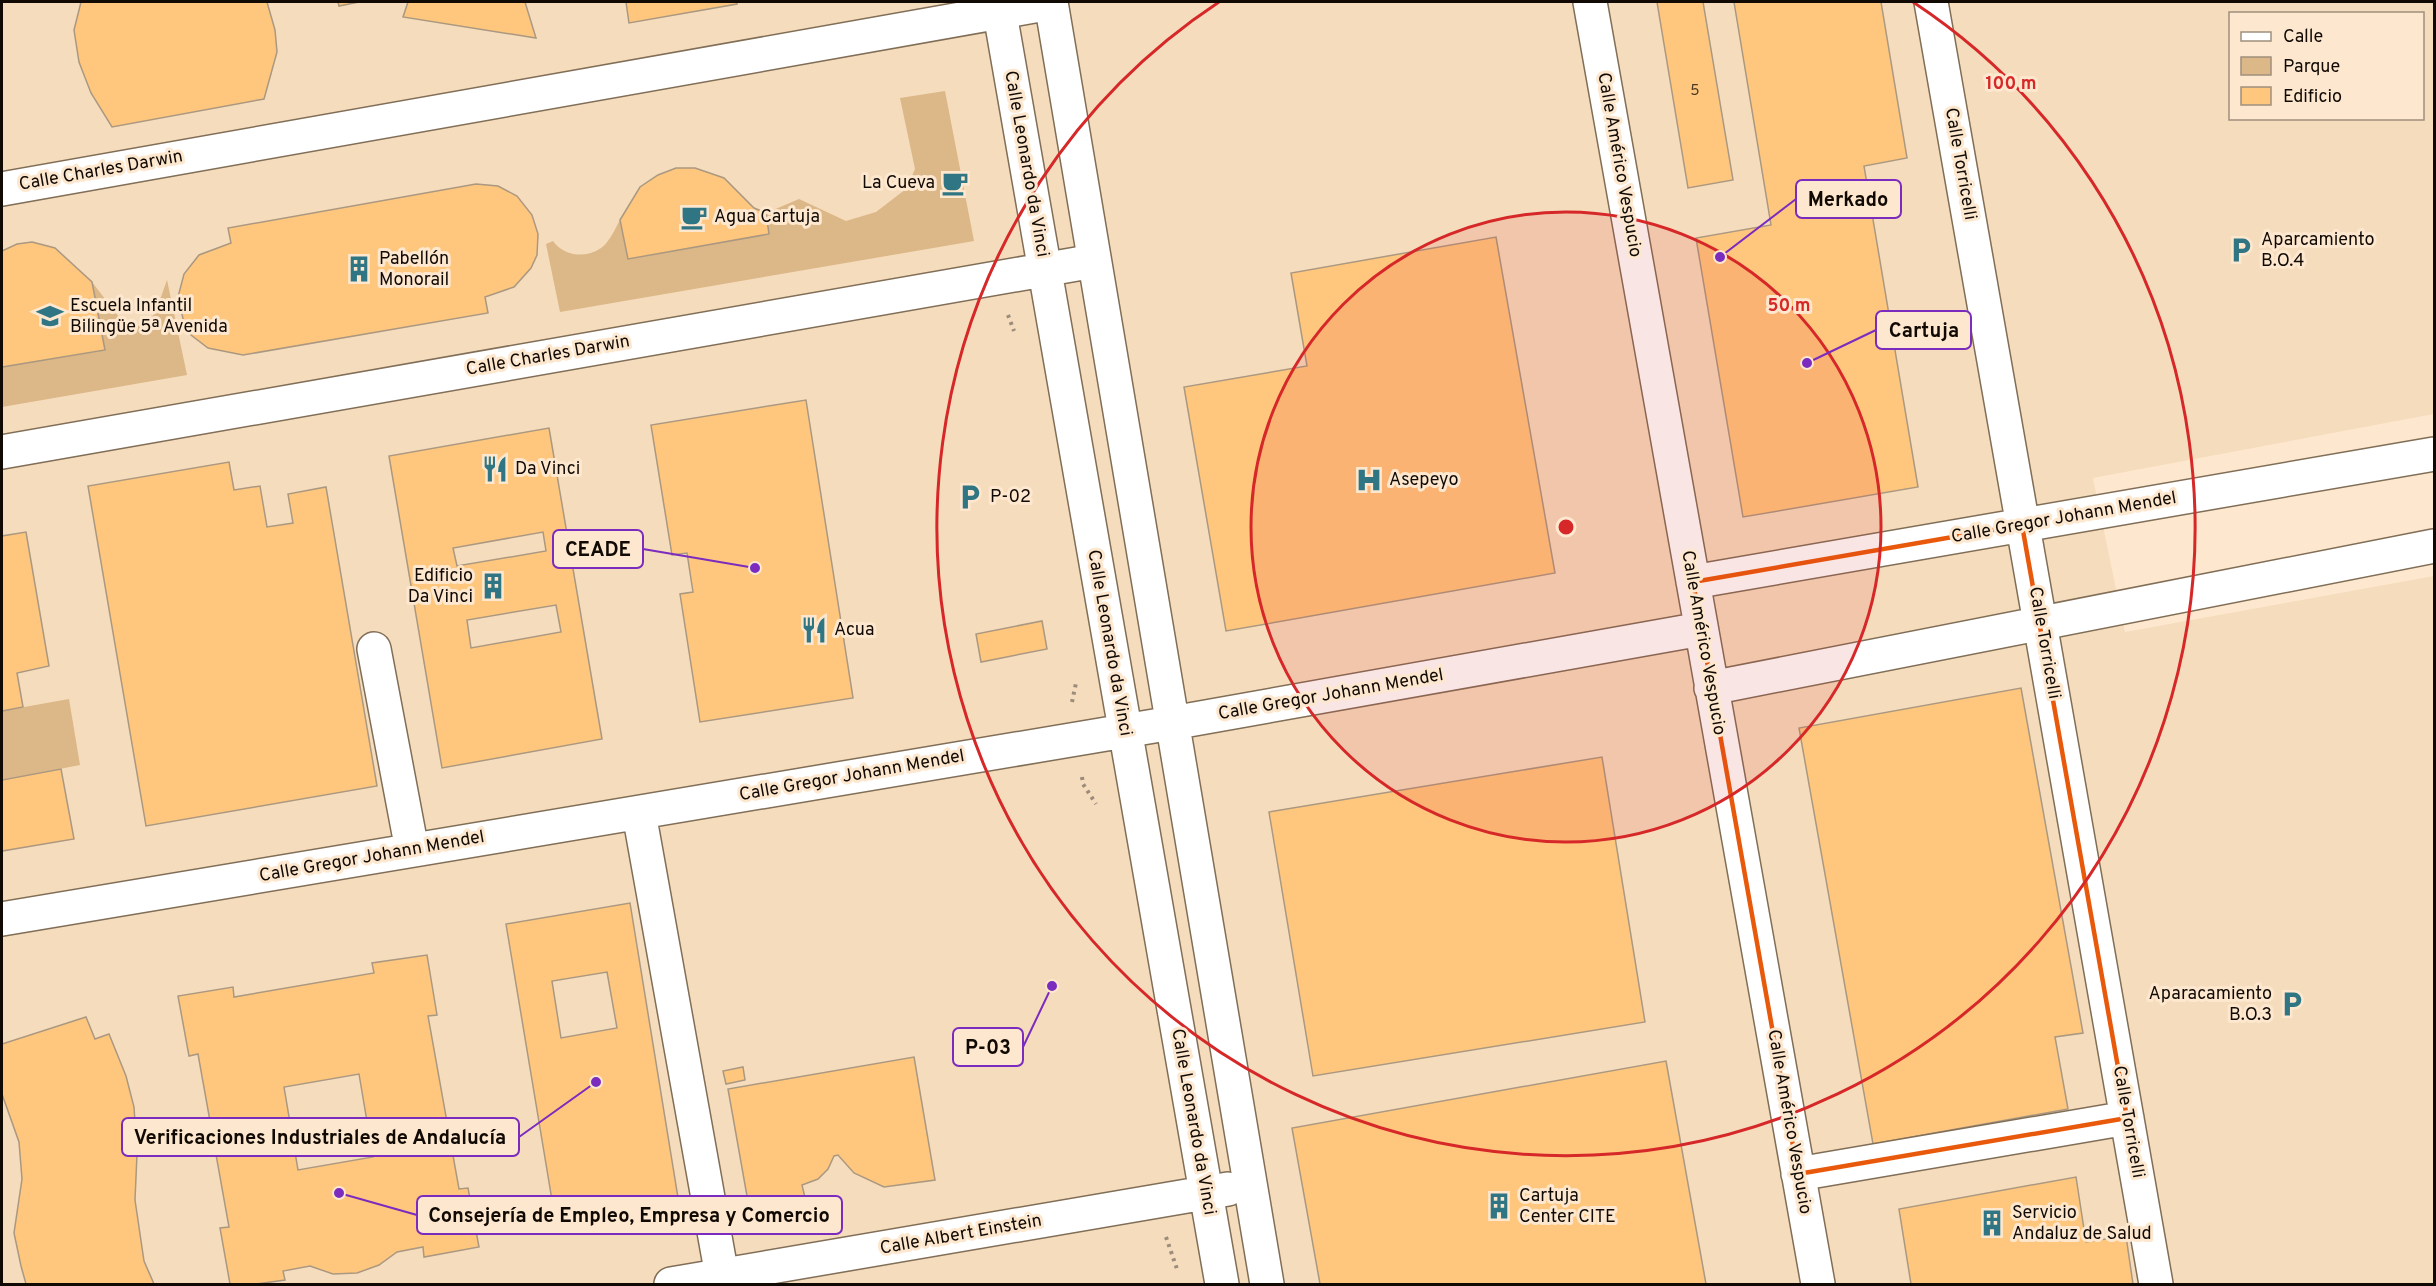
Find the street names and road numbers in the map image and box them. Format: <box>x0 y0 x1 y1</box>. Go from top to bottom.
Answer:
street label: Calle Leonardo da Vinci <box>998 69 1054 259</box>
street label: Calle Américo Vespucio <box>1591 71 1647 259</box>
street label: Calle Torricelli <box>1939 106 1981 222</box>
street label: Calle Charles Darwin <box>17 145 185 197</box>
street label: Calle Charles Darwin <box>464 330 632 382</box>
street label: Calle Gregor Johann Mendel <box>1950 487 2178 549</box>
street label: Calle Leonardo da Vinci <box>1081 548 1137 738</box>
street label: Calle Américo Vespucio <box>1675 549 1731 737</box>
street label: Calle Torricelli <box>2023 585 2065 701</box>
street label: Calle Gregor Johann Mendel <box>1217 664 1445 726</box>
street label: Calle Gregor Johann Mendel <box>738 745 966 807</box>
street label: Calle Gregor Johann Mendel <box>258 826 486 888</box>
street label: Calle Leonardo da Vinci <box>1165 1027 1221 1217</box>
street label: Calle Américo Vespucio <box>1761 1028 1817 1216</box>
street label: Calle Torricelli <box>2107 1064 2149 1180</box>
street label: Calle Albert Einstein <box>878 1209 1044 1261</box>

